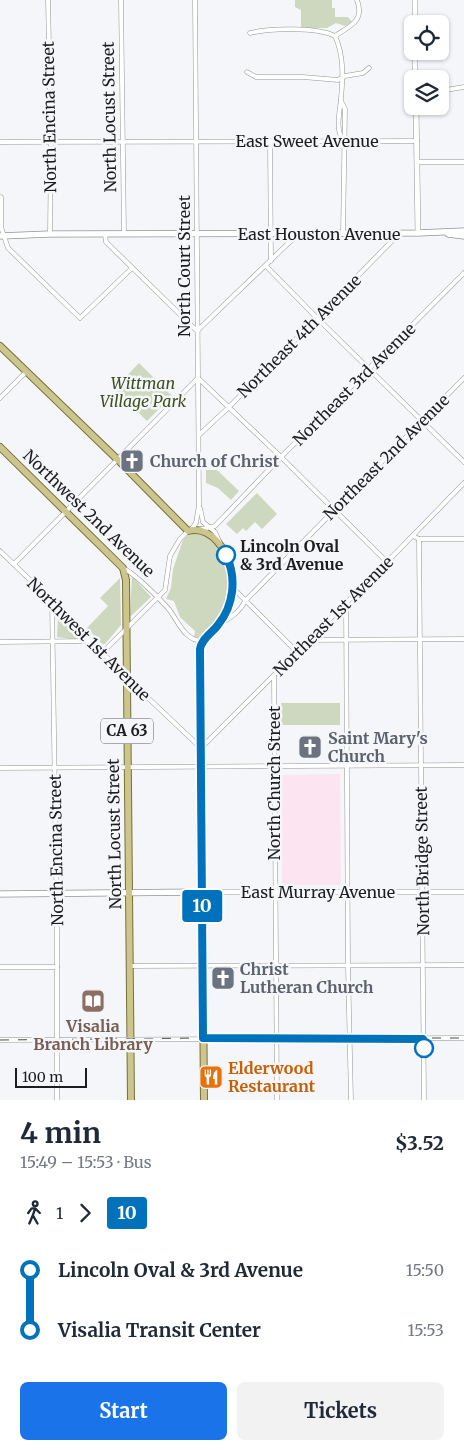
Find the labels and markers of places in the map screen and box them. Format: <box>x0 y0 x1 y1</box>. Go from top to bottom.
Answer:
church icon: Church of Christ <box>119 448 145 474</box>
place label: Church of Christ <box>150 451 280 471</box>
place label: Lincoln Oval & 3rd Avenue <box>240 536 344 574</box>
marker: Lincoln Oval & 3rd Avenue <box>216 545 236 565</box>
place label: Saint Mary's Church <box>328 728 428 766</box>
church icon: Saint Mary's Church <box>297 734 323 760</box>
place label: Christ Lutheran Church <box>240 959 374 997</box>
church icon: Christ Lutheran Church <box>210 965 236 991</box>
library icon: Visalia Branch Library <box>80 988 106 1014</box>
place label: Visalia Branch Library <box>33 1016 153 1054</box>
unlabelled marker <box>414 1038 434 1058</box>
place label: Elderwood Restaurant <box>228 1058 316 1096</box>
restaurant icon: Elderwood Restaurant <box>198 1064 224 1090</box>

